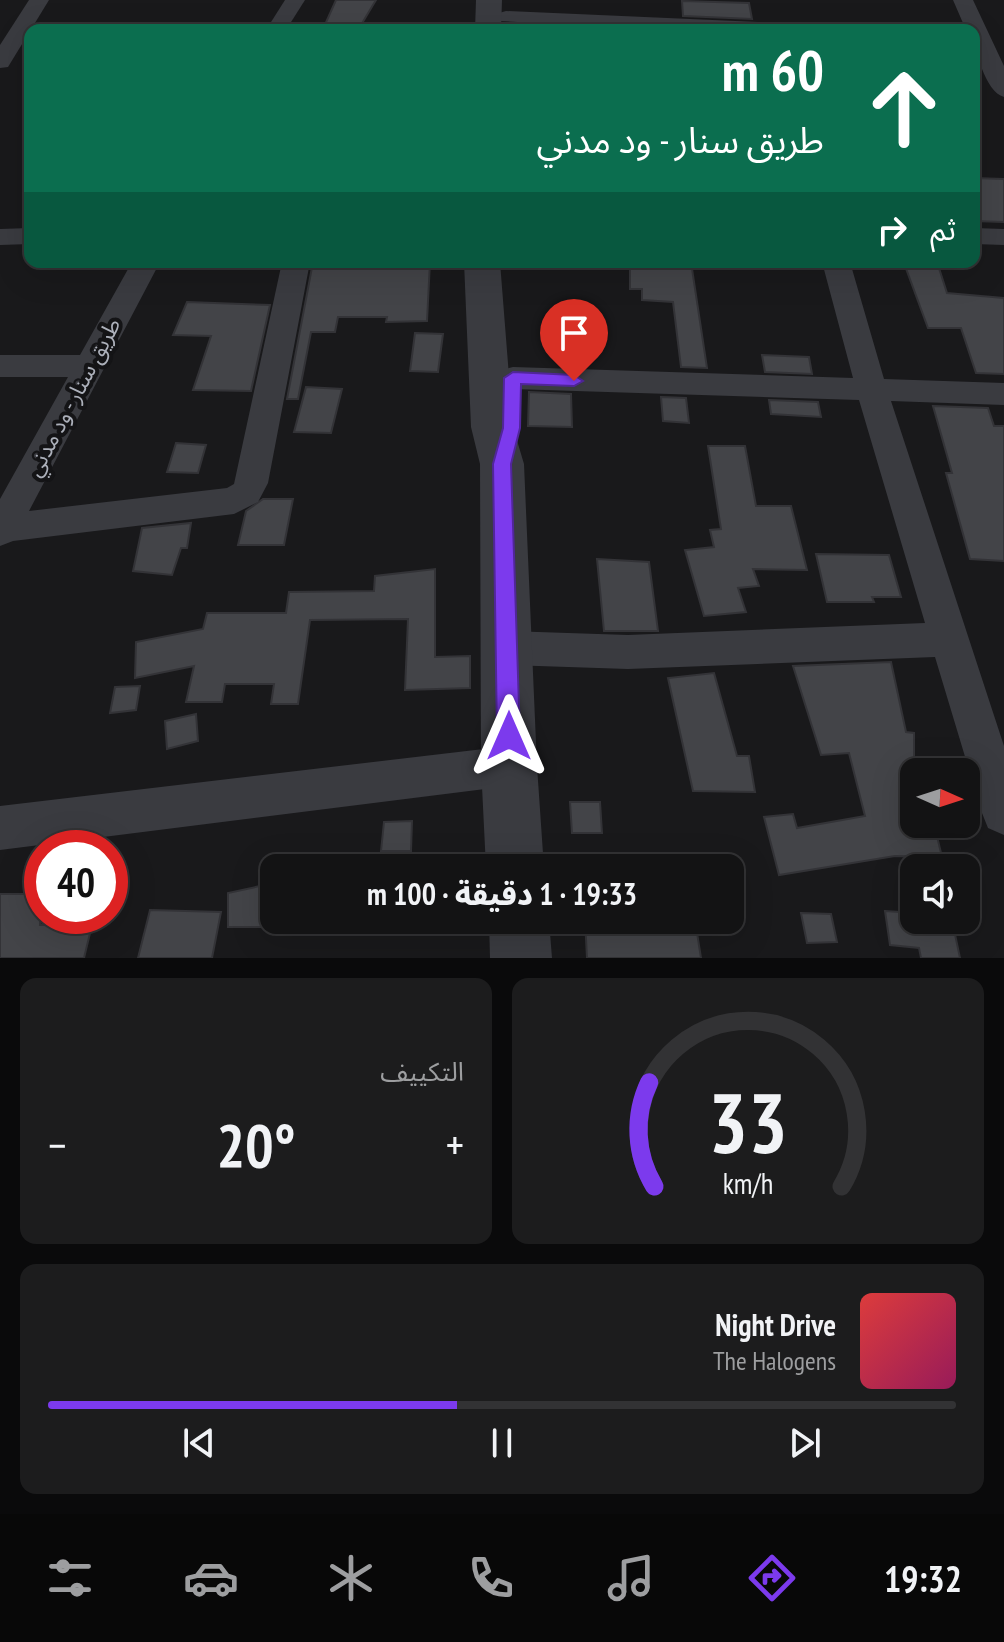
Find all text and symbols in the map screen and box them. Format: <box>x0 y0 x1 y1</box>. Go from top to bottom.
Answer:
text: 60 m <box>722 34 824 106</box>
icon: ahead <box>852 56 956 160</box>
text: طريق سنار - ود مدني <box>537 116 824 163</box>
icon: right <box>870 208 914 252</box>
text: ثم <box>930 209 956 248</box>
pin <box>540 299 608 381</box>
icon: arrive <box>552 311 596 355</box>
street label: طريق سنار - ود مدني <box>19 313 129 483</box>
position arrow <box>467 694 551 778</box>
north arrow <box>900 758 980 838</box>
map controls <box>900 758 980 934</box>
speed limit sign: 40 <box>24 830 128 934</box>
button: sound <box>900 854 980 934</box>
text: 19:33 · 1 دقيقة · 100 m <box>367 874 637 913</box>
text: التكييف <box>380 1055 464 1088</box>
text: 33 <box>708 1068 788 1176</box>
text: 20° <box>216 1106 296 1184</box>
text: − <box>48 1116 66 1173</box>
text: + <box>446 1116 464 1173</box>
text: km/h <box>723 1165 773 1202</box>
text: Night Drive <box>715 1305 836 1344</box>
text: The Halogens <box>713 1344 836 1377</box>
icon: previous <box>177 1421 221 1465</box>
icon: pause <box>480 1421 524 1465</box>
icon: next <box>783 1421 827 1465</box>
icon: filters <box>42 1550 98 1606</box>
icon: car <box>183 1550 239 1606</box>
icon: climate <box>323 1550 379 1606</box>
icon: phone <box>463 1550 519 1606</box>
icon: music <box>603 1550 659 1606</box>
icon: directions <box>744 1550 800 1606</box>
text: 19:32 <box>884 1555 962 1602</box>

